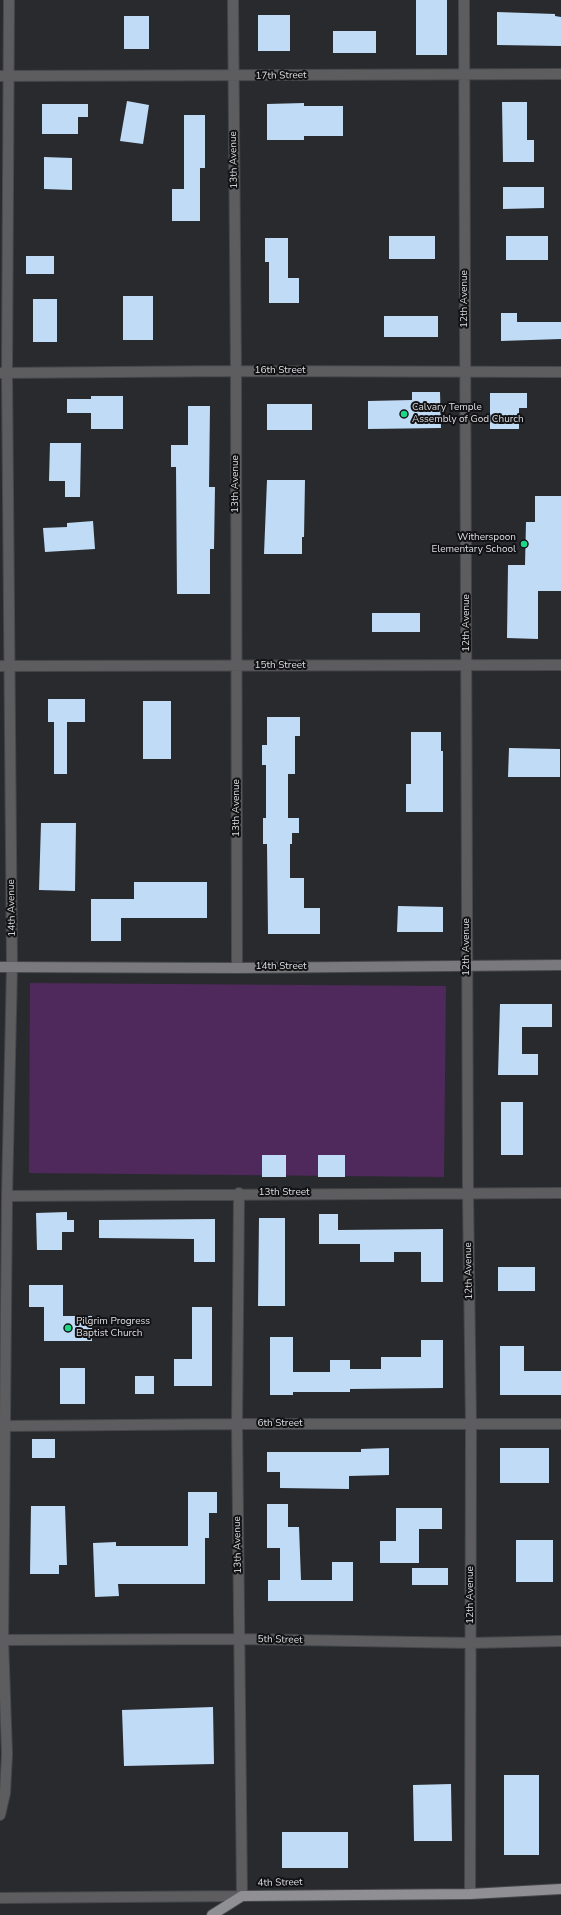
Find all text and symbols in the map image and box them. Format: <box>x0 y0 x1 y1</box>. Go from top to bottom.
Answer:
street label: 17th Street <box>255 70 307 82</box>
street label: 13th Avenue <box>227 131 241 189</box>
street label: 12th Avenue <box>459 270 471 328</box>
street label: 16th Street <box>254 365 306 377</box>
place label: Calvary Temple Assembly of God Church <box>412 402 524 426</box>
marker: Calvary Temple Assembly of God Church <box>399 409 409 419</box>
street label: 13th Avenue <box>230 455 242 513</box>
place label: Witherspoon Elementary School <box>431 532 516 556</box>
marker: Witherspoon Elementary School <box>519 539 529 549</box>
street label: 12th Avenue <box>461 594 473 652</box>
street label: 15th Street <box>254 660 306 672</box>
street label: 13th Avenue <box>231 779 243 837</box>
street label: 14th Avenue <box>5 879 19 937</box>
street label: 12th Avenue <box>461 918 473 976</box>
street label: 14th Street <box>255 961 307 973</box>
street label: 13th Street <box>258 1187 310 1199</box>
street label: 12th Avenue <box>462 1242 476 1300</box>
place label: Pilgrim Progress Baptist Church <box>76 1316 150 1340</box>
marker: Pilgrim Progress Baptist Church <box>63 1323 73 1333</box>
street label: 6th Street <box>257 1418 303 1430</box>
street label: 13th Avenue <box>231 1516 245 1574</box>
street label: 12th Avenue <box>465 1566 477 1624</box>
street label: 5th Street <box>257 1634 303 1646</box>
street label: 4th Street <box>257 1877 303 1889</box>

